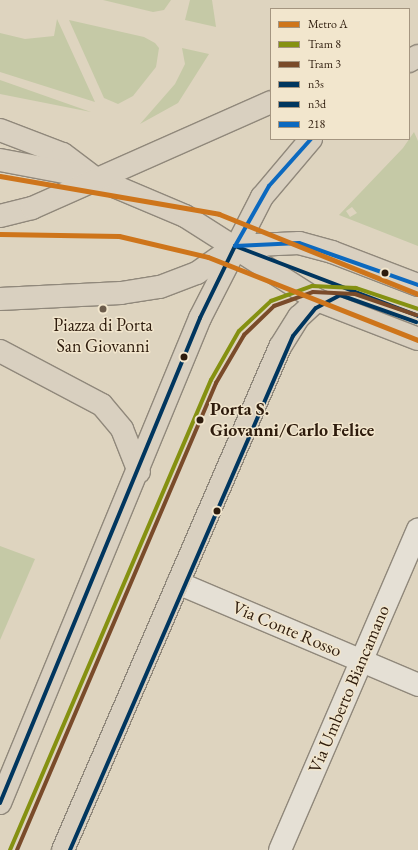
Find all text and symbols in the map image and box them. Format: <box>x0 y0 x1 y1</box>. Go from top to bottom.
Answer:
legend <box>270 8 410 140</box>
text: Metro A <box>308 16 348 32</box>
text: Tram 8 <box>308 36 341 52</box>
text: Tram 3 <box>308 56 341 72</box>
text: n3s <box>308 76 324 92</box>
text: n3d <box>308 96 326 112</box>
text: 218 <box>308 116 325 132</box>
unlabelled marker <box>380 268 390 278</box>
marker: Piazza di Porta San Giovanni <box>98 304 108 314</box>
place label: Piazza di Porta San Giovanni <box>53 315 153 358</box>
unlabelled marker <box>179 352 189 362</box>
place label: Porta S. Giovanni/Carlo Felice <box>210 399 374 442</box>
marker: Porta S. Giovanni/Carlo Felice <box>193 413 207 427</box>
unlabelled marker <box>212 506 222 516</box>
street label: Via Conte Rosso <box>229 596 345 662</box>
street label: Via Umberto Biancamano <box>304 602 394 776</box>

